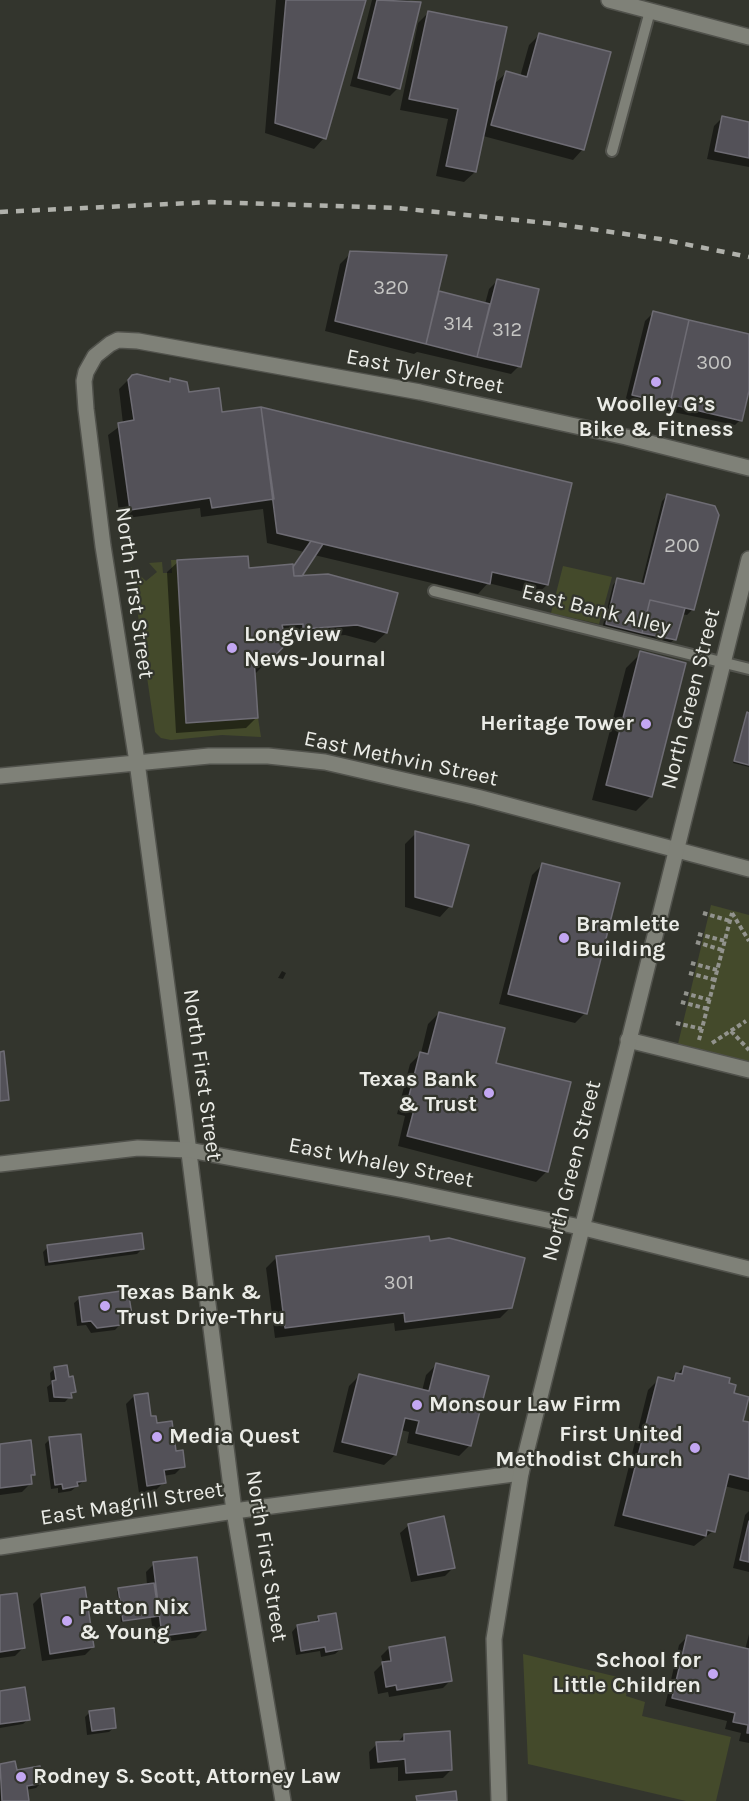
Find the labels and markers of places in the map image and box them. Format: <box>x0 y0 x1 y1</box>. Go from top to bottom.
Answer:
marker: Woolley G’s Bike & Fitness <box>649 375 663 389</box>
place label: Woolley G’s Bike & Fitness <box>578 392 734 444</box>
place label: Longview News-Journal <box>244 622 386 674</box>
marker: Longview News-Journal <box>225 641 239 655</box>
place label: Heritage Tower <box>480 711 634 737</box>
marker: Heritage Tower <box>639 717 653 731</box>
place label: Bramlette Building <box>576 912 680 963</box>
marker: Bramlette Building <box>557 931 571 945</box>
place label: Texas Bank & Trust <box>359 1067 477 1118</box>
marker: Texas Bank & Trust <box>482 1086 496 1100</box>
place label: Texas Bank & Trust Drive-Thru <box>117 1280 285 1332</box>
marker: Texas Bank & Trust Drive-Thru <box>98 1299 112 1313</box>
place label: Monsour Law Firm <box>429 1392 621 1418</box>
marker: Monsour Law Firm <box>410 1398 424 1412</box>
place label: First United Methodist Church <box>495 1422 683 1474</box>
place label: Media Quest <box>169 1424 300 1450</box>
marker: Media Quest <box>150 1430 164 1444</box>
marker: First United Methodist Church <box>688 1441 702 1455</box>
place label: Patton Nix & Young <box>79 1595 189 1646</box>
marker: Patton Nix & Young <box>60 1614 74 1628</box>
place label: School for Little Children <box>553 1648 701 1700</box>
marker: School for Little Children <box>706 1667 720 1681</box>
place label: Rodney S. Scott, Attorney Law <box>33 1764 341 1790</box>
marker: Rodney S. Scott, Attorney Law <box>14 1770 28 1784</box>

